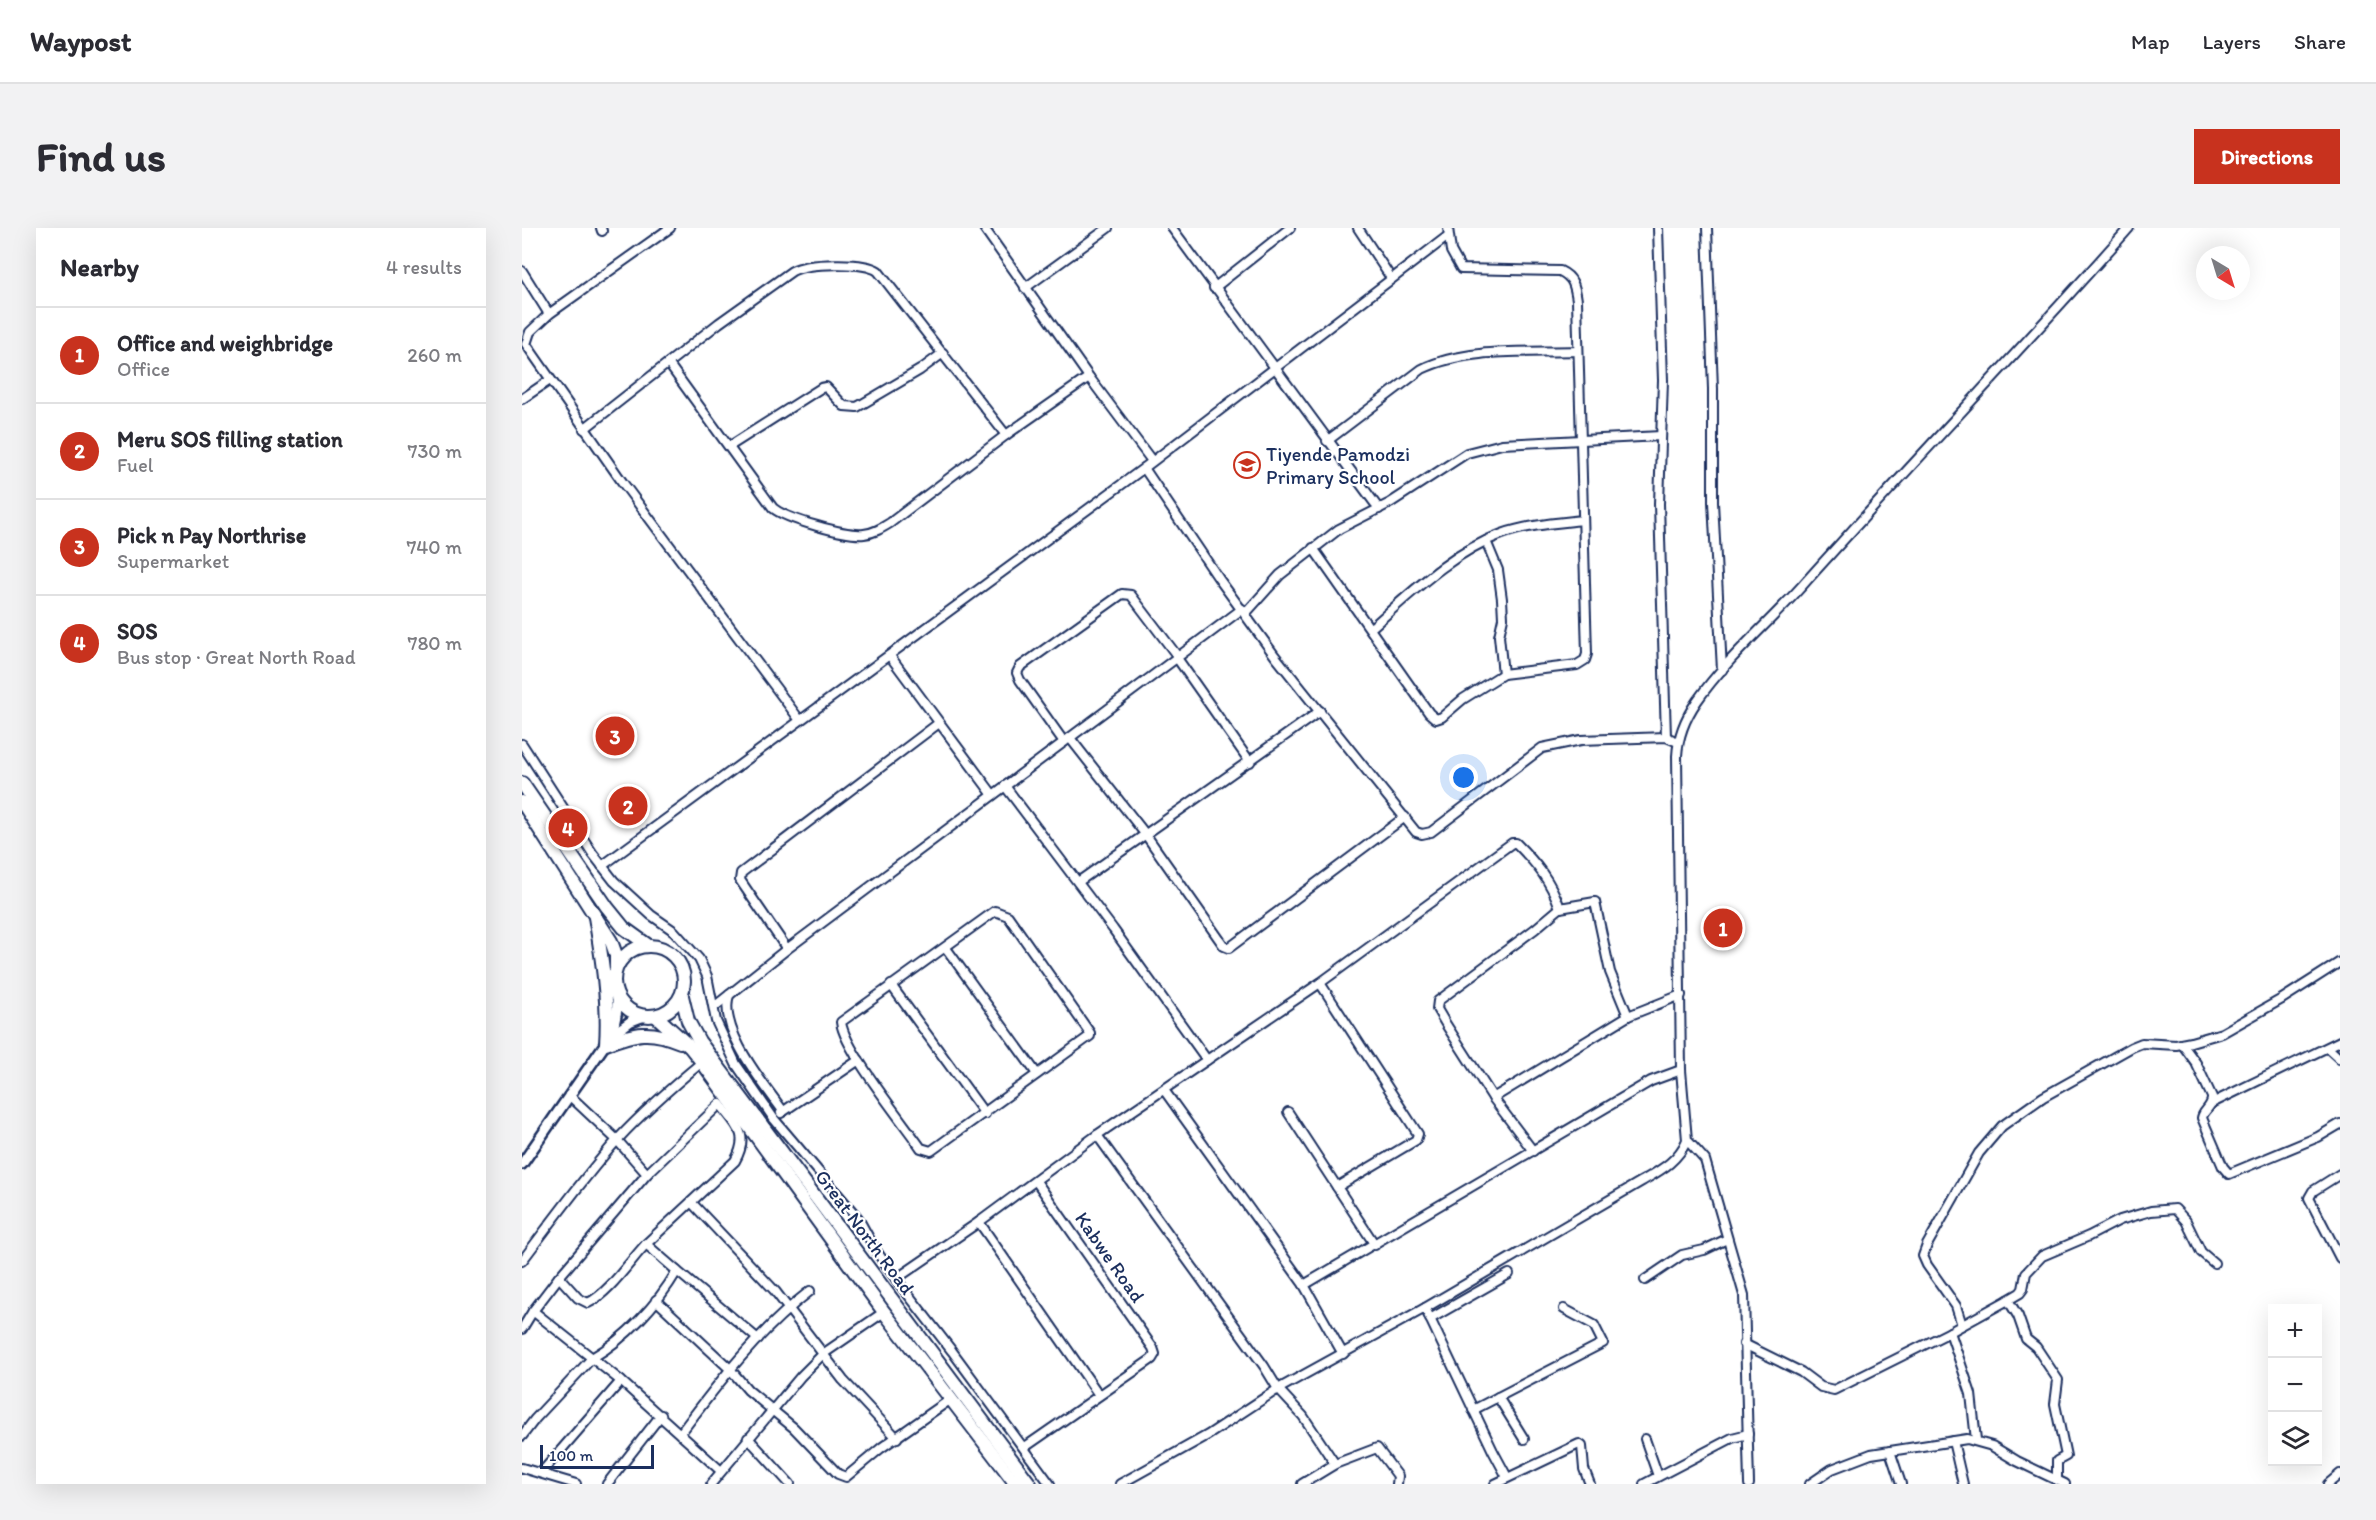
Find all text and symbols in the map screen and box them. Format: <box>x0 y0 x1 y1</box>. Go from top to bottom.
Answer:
text: Waypost <box>30 24 132 58</box>
text: Map <box>2131 29 2170 54</box>
text: Layers <box>2203 29 2261 54</box>
text: Share <box>2294 29 2346 54</box>
button: Directions <box>2194 129 2340 184</box>
text: Find us <box>36 131 166 182</box>
north arrow <box>2196 246 2250 300</box>
text: Nearby <box>60 251 139 283</box>
text: 4 results <box>386 255 462 279</box>
text: Office and weighbridge <box>117 330 333 357</box>
text: 1 <box>75 343 84 367</box>
text: 260 m <box>407 343 462 367</box>
text: Office <box>117 357 170 381</box>
text: Meru SOS filling station <box>117 426 343 453</box>
text: 2 <box>74 439 85 463</box>
text: 730 m <box>408 439 462 463</box>
place label: Tiyende Pamodzi Primary School <box>1266 442 1410 489</box>
school or university icon: Tiyende Pamodzi Primary School <box>1232 450 1262 480</box>
text: Fuel <box>117 453 153 477</box>
text: Pick n Pay Northrise <box>117 522 306 549</box>
text: 3 <box>74 535 85 559</box>
text: 740 m <box>406 535 462 559</box>
text: Supermarket <box>117 549 229 573</box>
text: SOS <box>117 618 158 645</box>
text: 4 <box>73 631 86 655</box>
text: 780 m <box>407 631 462 655</box>
text: Bus stop · Great North Road <box>117 645 356 669</box>
pin: 3 <box>596 714 634 758</box>
your location <box>1449 763 1478 792</box>
pin: 2 <box>608 784 648 828</box>
pin: 4 <box>548 806 588 850</box>
pin: 1 <box>1704 906 1742 950</box>
street label: Great North Road <box>810 1165 920 1299</box>
street label: Kabwe Road <box>1070 1207 1150 1307</box>
map controls <box>2268 1304 2322 1466</box>
button: + <box>2268 1304 2322 1358</box>
button: − <box>2268 1358 2322 1412</box>
button: layers <box>2268 1412 2322 1466</box>
scale bar <box>540 1442 654 1470</box>
text: 100 m <box>549 1446 593 1465</box>

